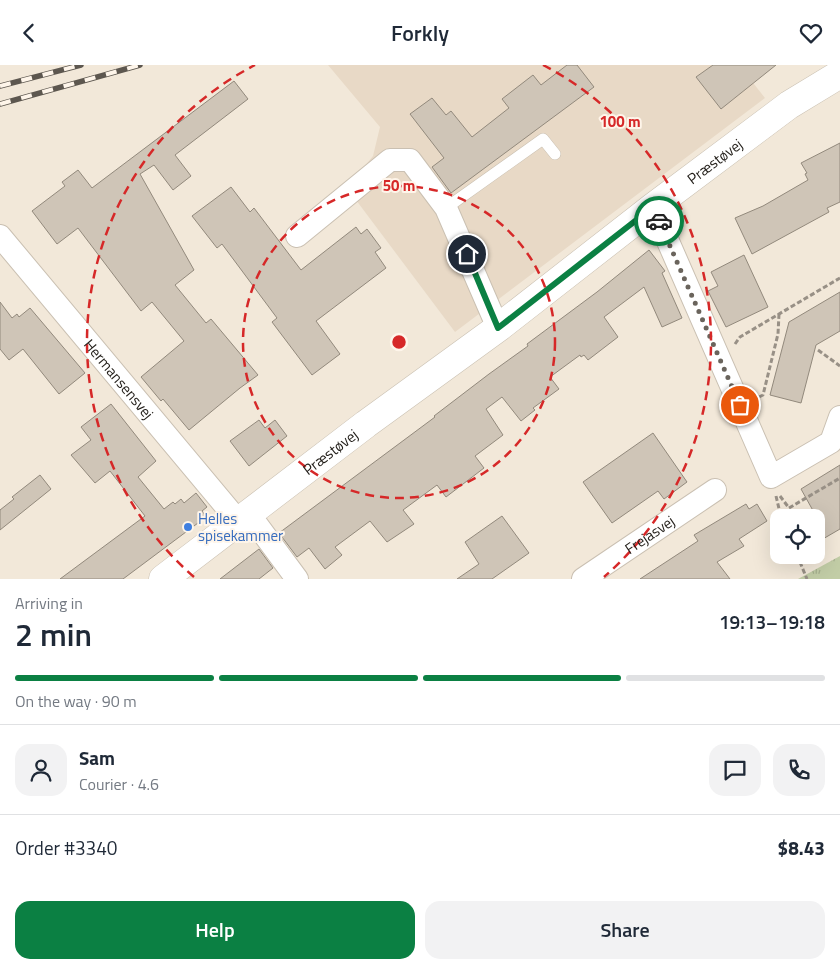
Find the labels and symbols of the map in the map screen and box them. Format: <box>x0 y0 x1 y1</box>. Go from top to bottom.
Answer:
text: 100 m <box>599 110 641 133</box>
street label: Præstøvej <box>682 133 747 189</box>
text: 50 m <box>383 174 415 197</box>
courier <box>634 196 684 246</box>
pin <box>446 233 488 275</box>
centre of rings <box>390 333 408 351</box>
street label: Hermansensvej <box>79 334 160 424</box>
pin <box>719 384 761 426</box>
street label: Præstøvej <box>297 423 362 480</box>
place label: Helles spisekammer <box>198 507 283 547</box>
street label: Frejasvej <box>620 509 679 559</box>
marker: Helles spisekammer <box>182 521 194 533</box>

